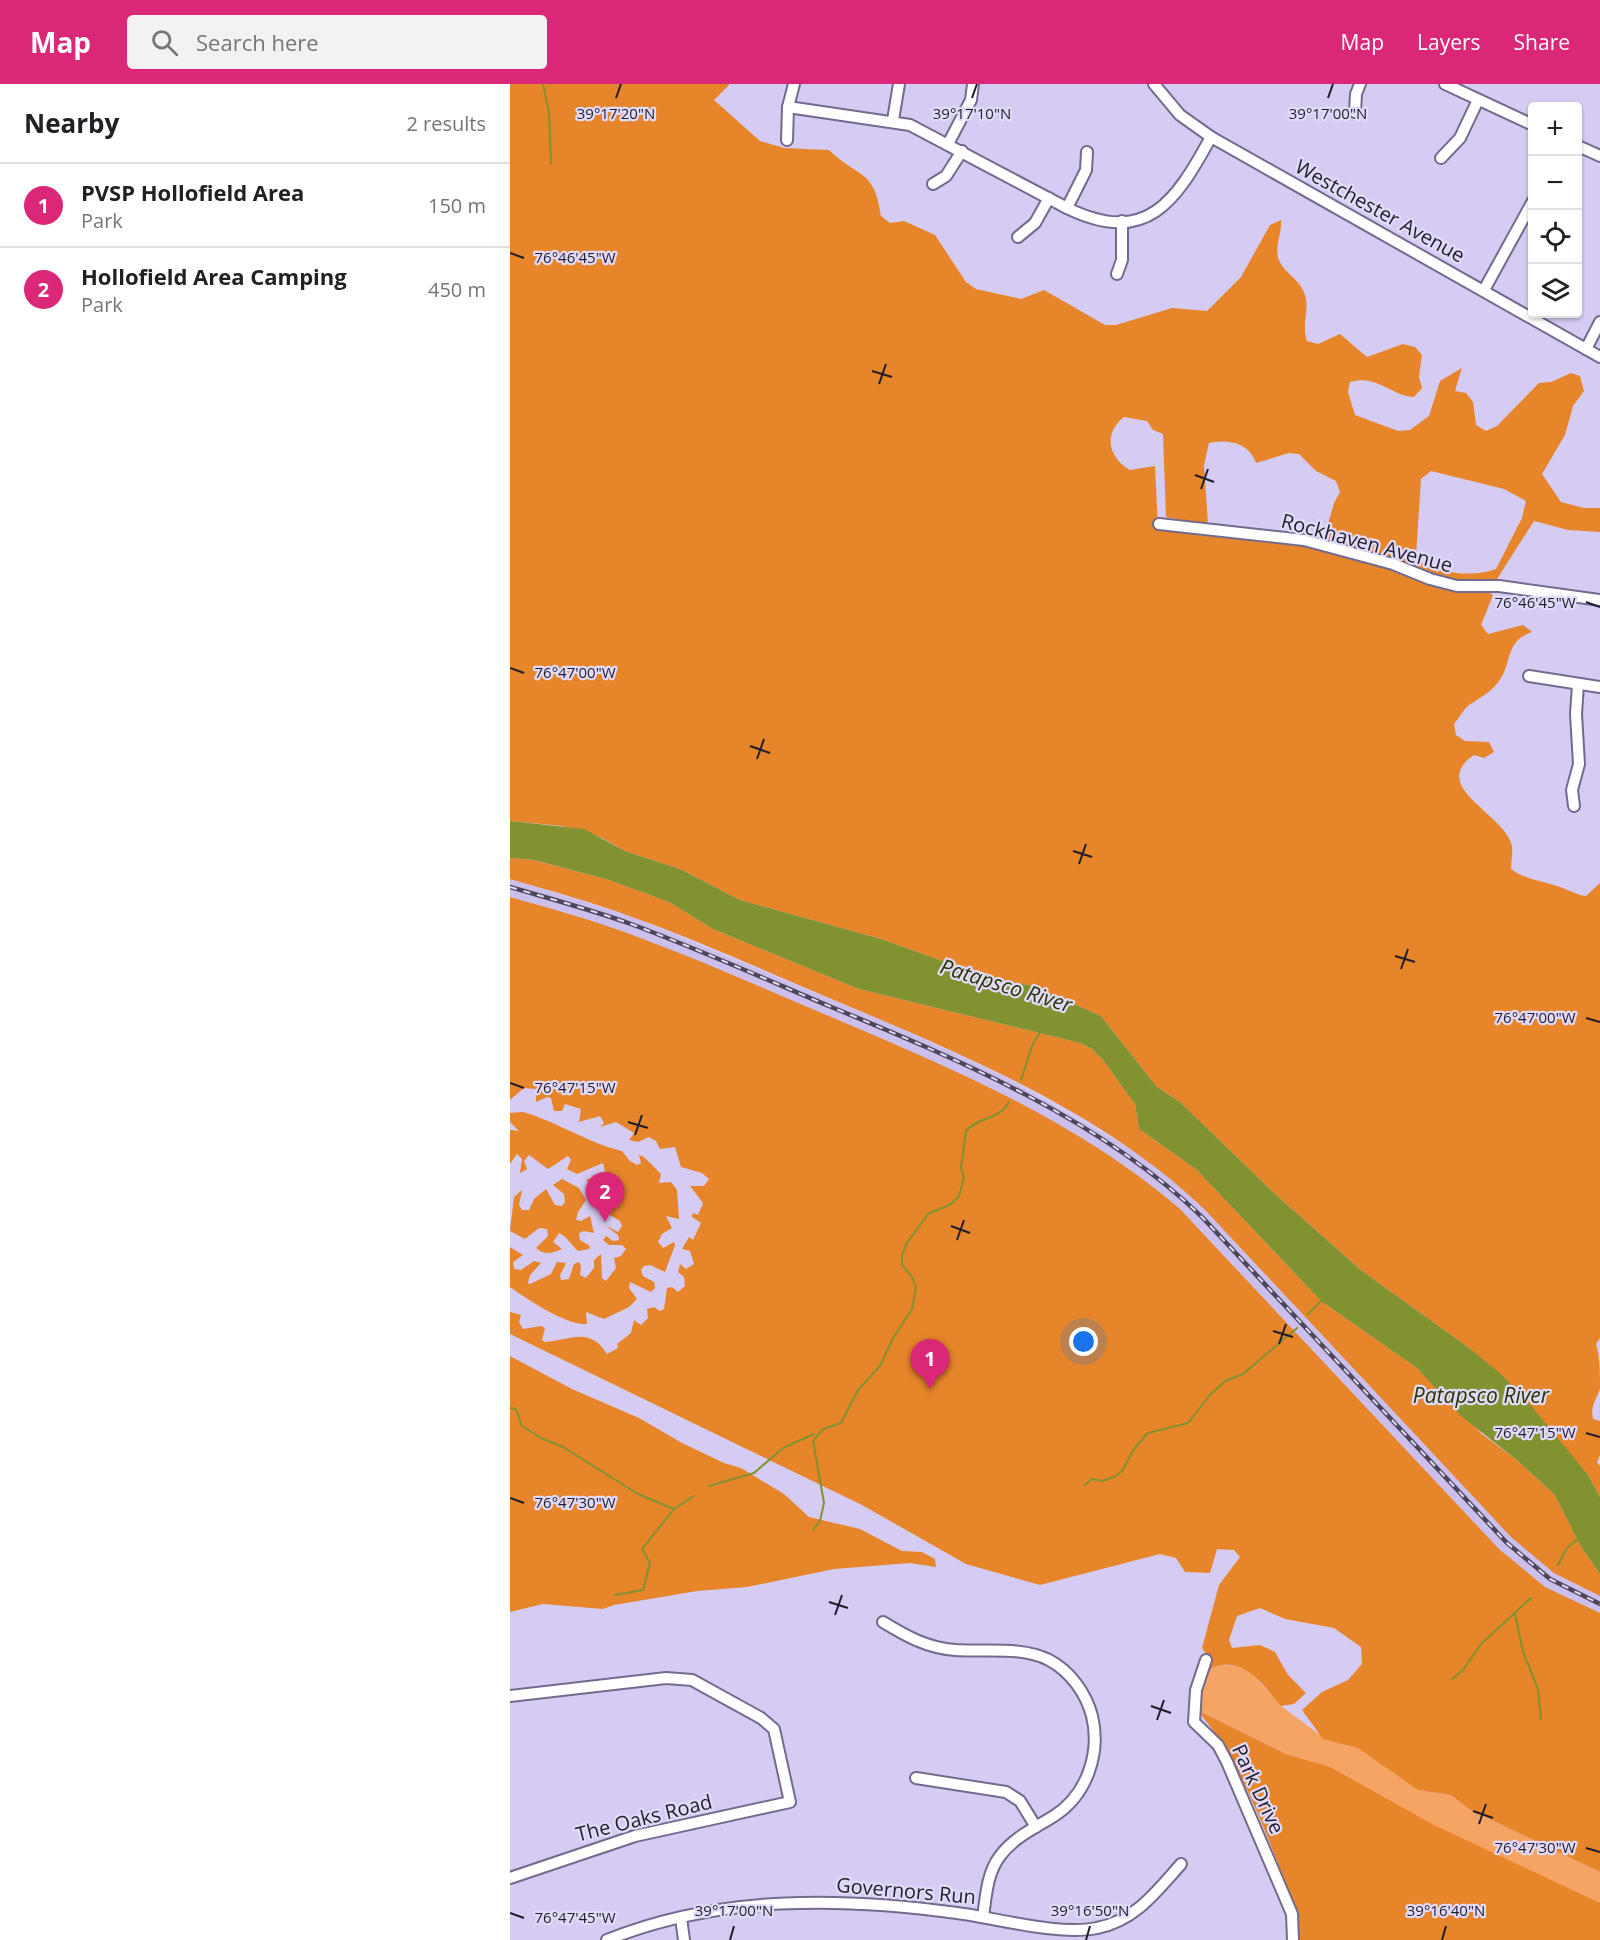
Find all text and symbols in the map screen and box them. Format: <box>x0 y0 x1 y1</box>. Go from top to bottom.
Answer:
search box <box>127 15 547 69</box>
text: Map <box>30 23 91 61</box>
icon: search <box>148 26 181 59</box>
text: Search here <box>196 27 319 57</box>
text: Map <box>1341 28 1384 56</box>
text: Layers <box>1417 28 1481 56</box>
text: Share <box>1514 28 1570 56</box>
map controls <box>1528 102 1582 318</box>
button: + <box>1528 102 1582 156</box>
text: 39°17'20"N <box>577 103 655 123</box>
text: 39°17'10"N <box>933 103 1011 123</box>
text: 39°17'00"N <box>1289 103 1367 123</box>
text: Nearby <box>24 105 119 141</box>
text: 2 results <box>406 110 486 137</box>
street label: Westchester Avenue <box>1290 153 1470 269</box>
button: − <box>1528 156 1582 210</box>
text: PVSP Hollofield Area <box>81 177 304 207</box>
text: 1 <box>38 192 49 219</box>
text: 150 m <box>428 192 486 219</box>
text: Park <box>81 207 123 234</box>
button: locate <box>1528 210 1582 264</box>
text: 76°46'45"W <box>535 247 616 267</box>
text: Hollofield Area Camping <box>81 261 347 291</box>
button: layers <box>1528 264 1582 318</box>
text: 2 <box>38 276 49 303</box>
text: 450 m <box>428 276 486 303</box>
text: Park <box>81 291 123 318</box>
street label: Rockhaven Avenue <box>1279 507 1456 578</box>
text: 76°46'45"W <box>1495 592 1576 612</box>
text: 76°47'00"W <box>535 662 616 682</box>
water label: Patapsco River <box>937 952 1076 1019</box>
text: 76°47'00"W <box>1495 1007 1576 1027</box>
text: 76°47'15"W <box>535 1077 616 1097</box>
pin: 2 <box>586 1172 625 1222</box>
your location <box>1069 1327 1098 1356</box>
pin: 1 <box>910 1340 950 1389</box>
water label: Patapsco River <box>1413 1381 1550 1409</box>
text: 76°47'15"W <box>1495 1422 1576 1442</box>
text: 76°47'30"W <box>535 1492 616 1512</box>
street label: Park Drive <box>1226 1740 1291 1838</box>
street label: The Oaks Road <box>573 1788 715 1847</box>
text: 76°47'30"W <box>1495 1837 1576 1857</box>
street label: Governors Run <box>835 1871 977 1910</box>
text: 39°17'00"N <box>695 1900 773 1920</box>
text: 39°16'50"N <box>1051 1900 1129 1920</box>
text: 39°16'40"N <box>1407 1900 1485 1920</box>
text: 76°47'45"W <box>535 1907 616 1927</box>

